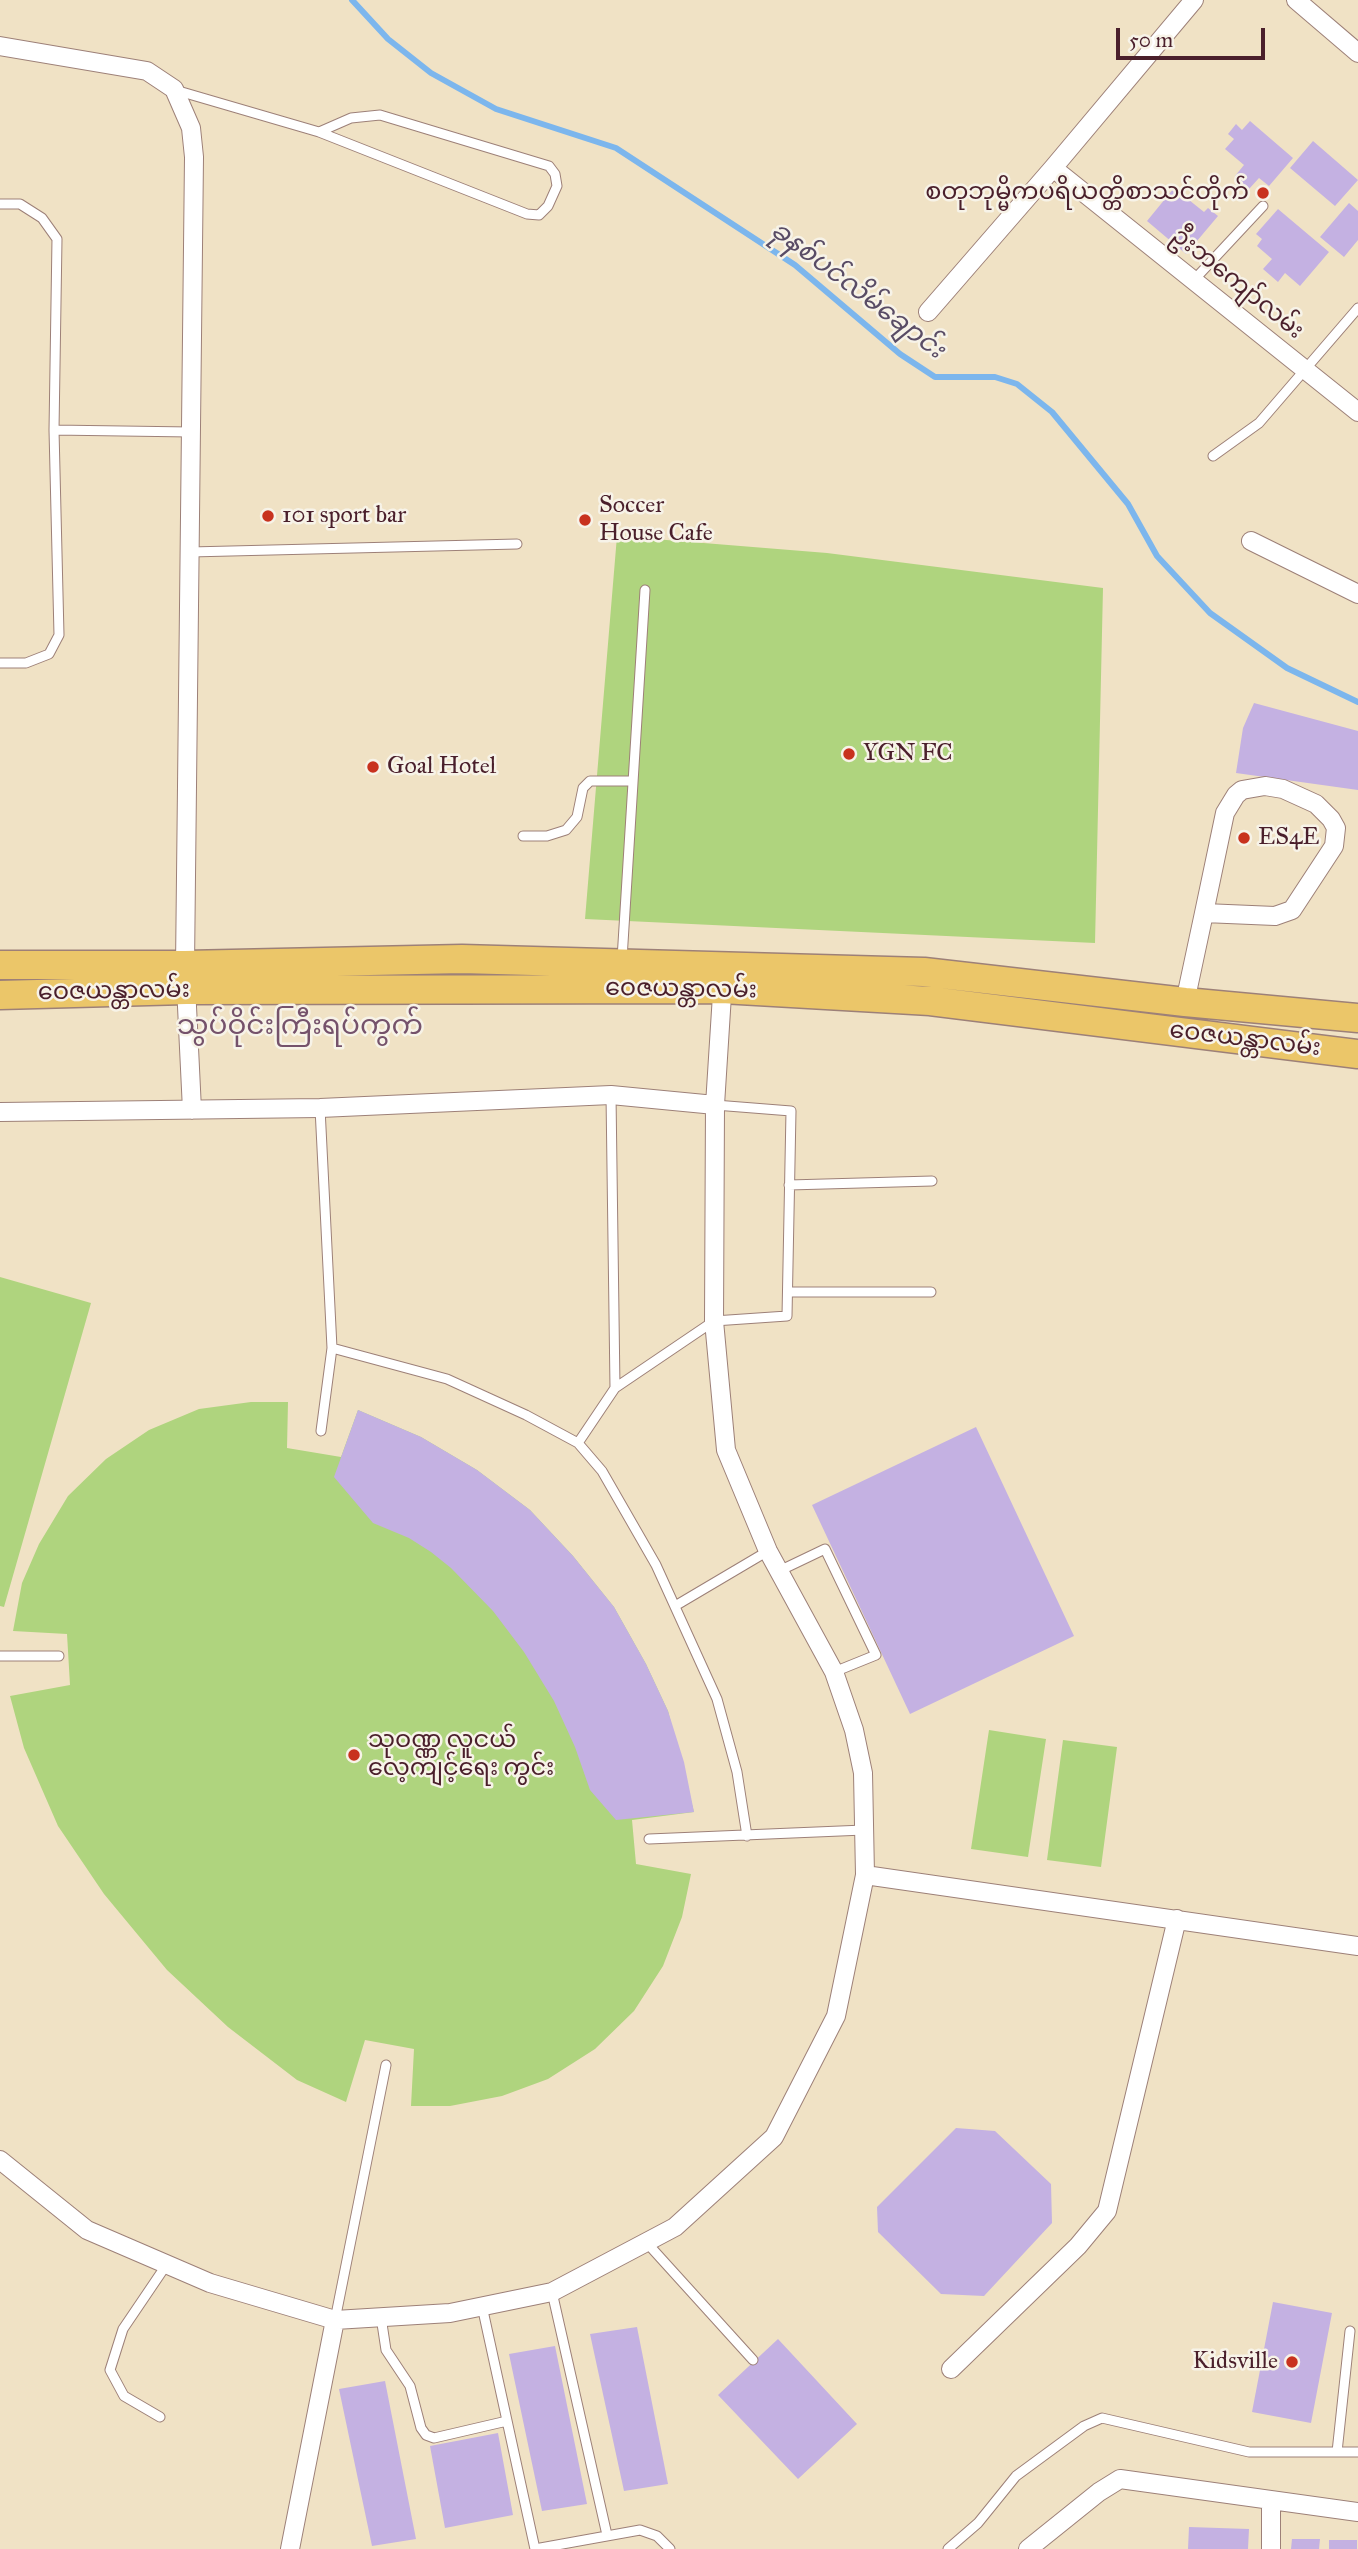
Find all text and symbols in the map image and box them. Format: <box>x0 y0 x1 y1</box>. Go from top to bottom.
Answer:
scale bar <box>1120 14 1269 58</box>
text: 50 m <box>1129 27 1173 53</box>
place label: စတုဘုမ္မိကပရိယတ္တိစာသင်တိုက် <box>925 179 1249 207</box>
marker: စတုဘုမ္မိကပရိယတ္တိစာသင်တိုက် <box>1255 185 1271 201</box>
water label: ခုနစ်ပင်လိမ်ချောင်း <box>764 216 950 366</box>
street label: ဦးဘကျော်လမ်း <box>1165 222 1309 346</box>
place label: Soccer House Cafe <box>599 492 713 548</box>
place label: 101 sport bar <box>282 502 406 530</box>
marker: 101 sport bar <box>260 508 276 524</box>
marker: Soccer House Cafe <box>577 512 593 528</box>
place label: YGN FC <box>863 740 953 768</box>
marker: YGN FC <box>841 746 857 762</box>
place label: Goal Hotel <box>387 753 496 781</box>
marker: Goal Hotel <box>365 759 381 775</box>
place label: ES4E <box>1258 824 1320 852</box>
marker: ES4E <box>1236 830 1252 846</box>
street label: ဝေဇယန္တာလမ်း <box>605 974 757 1006</box>
street label: ဝေဇယန္တာလမ်း <box>38 976 190 1008</box>
district label: သွပ်ဝိုင်းကြီးရပ်ကွက် <box>177 1010 423 1044</box>
street label: ဝေဇယန္တာလမ်း <box>1168 1016 1322 1064</box>
place label: သုဝဏ္ဏ လူငယ် လေ့ကျင့်ရေး ကွင်း <box>368 1727 554 1783</box>
marker: သုဝဏ္ဏ လူငယ် လေ့ကျင့်ရေး ကွင်း <box>346 1747 362 1763</box>
place label: Kidsville <box>1193 2348 1278 2376</box>
marker: Kidsville <box>1284 2354 1300 2370</box>

